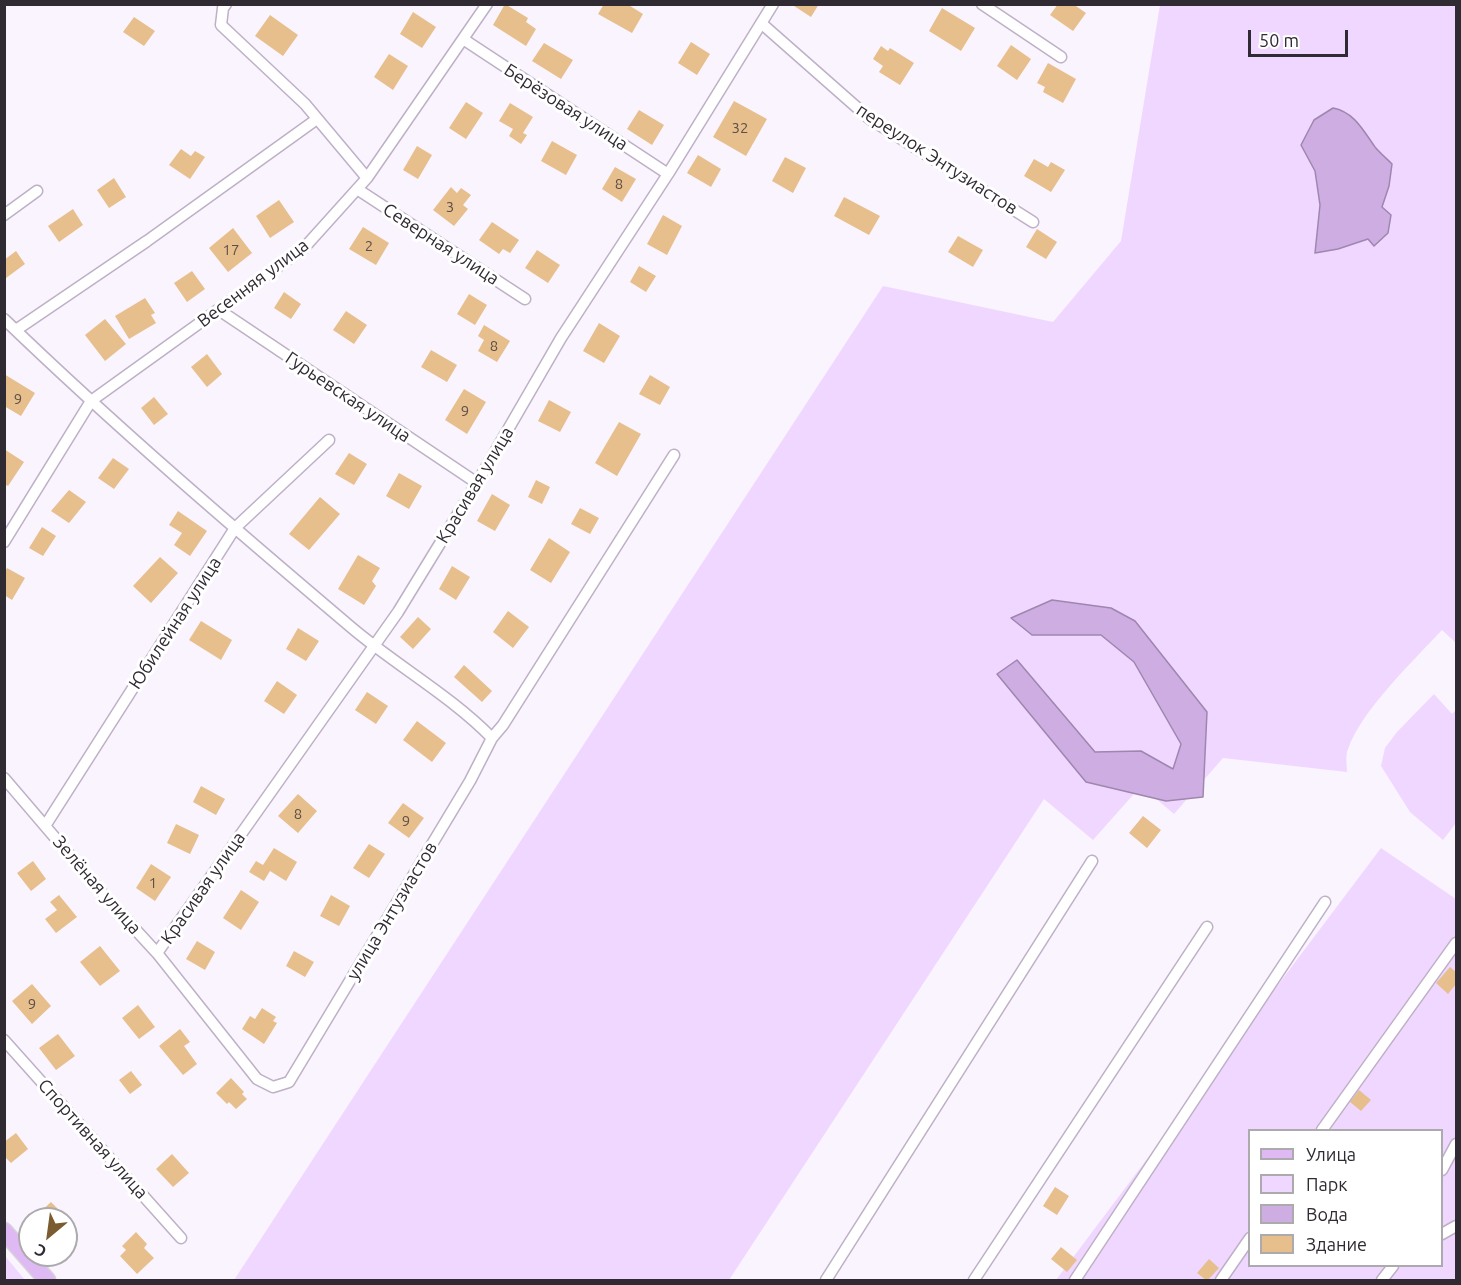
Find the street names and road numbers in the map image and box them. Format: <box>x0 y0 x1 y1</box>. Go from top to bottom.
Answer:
street label: Берёзовая улица <box>500 59 632 155</box>
street label: переулок Энтузиастов <box>852 99 1022 219</box>
street label: Северная улица <box>379 198 503 290</box>
street label: Весенняя улица <box>193 234 313 332</box>
street label: Гурьевская улица <box>281 347 415 447</box>
street label: Красивая улица <box>432 423 518 547</box>
street label: Юбилейная улица <box>124 553 226 693</box>
street label: Красивая улица <box>156 828 250 948</box>
street label: Зелёная улица <box>48 831 146 939</box>
street label: улица Энтузиастов <box>342 838 442 984</box>
street label: Спортивная улица <box>34 1075 152 1203</box>

